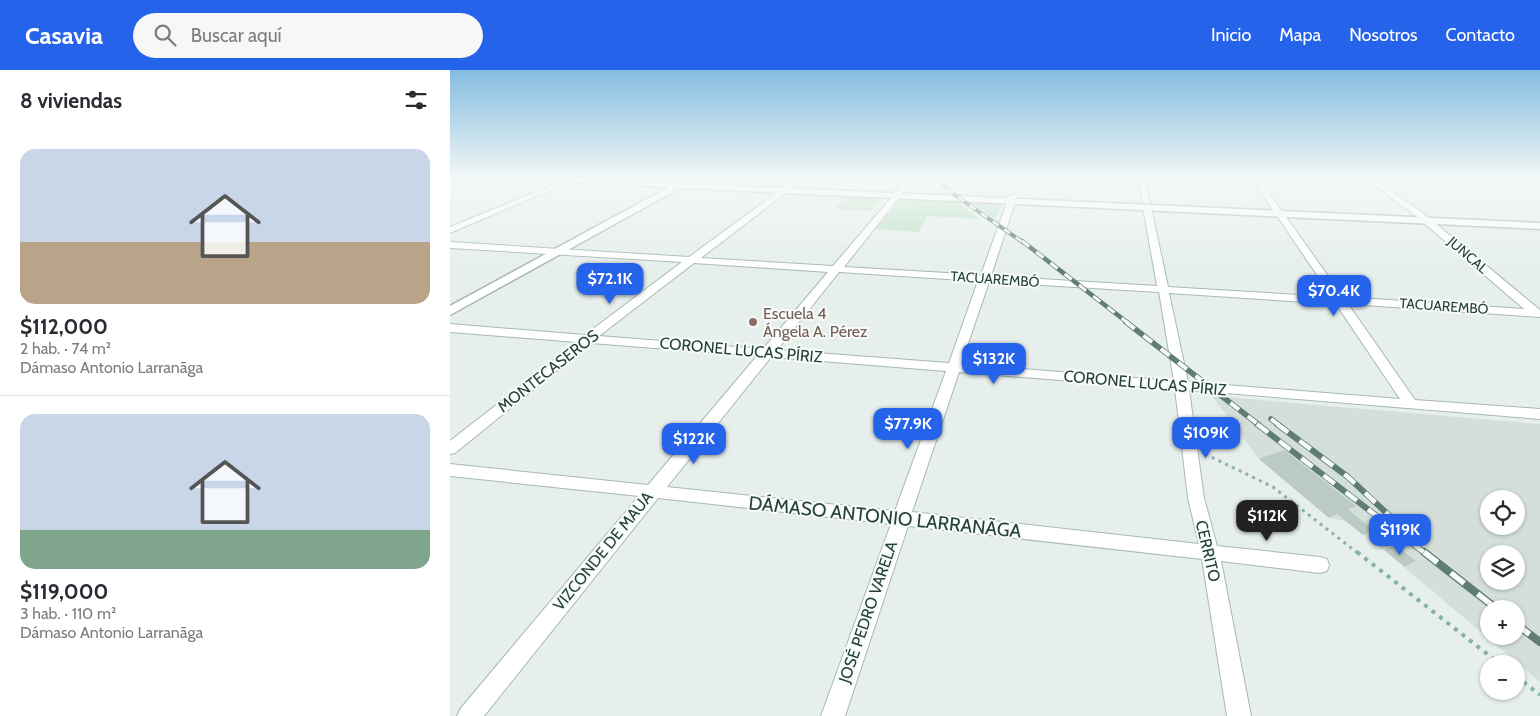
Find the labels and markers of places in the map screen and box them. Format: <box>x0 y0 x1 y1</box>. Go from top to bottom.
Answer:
pin: $72.1K <box>569 262 651 305</box>
pin: $70.4K <box>1293 274 1375 317</box>
place label: Escuela 4 Ángela A. Pérez <box>763 304 868 341</box>
marker: Escuela 4 Ángela A. Pérez <box>747 316 759 328</box>
pin: $132K <box>959 342 1029 385</box>
pin: $77.9K <box>867 408 949 450</box>
pin: $109K <box>1171 416 1241 459</box>
pin: $122K <box>659 422 729 465</box>
pin: $112K <box>1232 500 1302 542</box>
pin: $119K <box>1365 514 1435 556</box>

